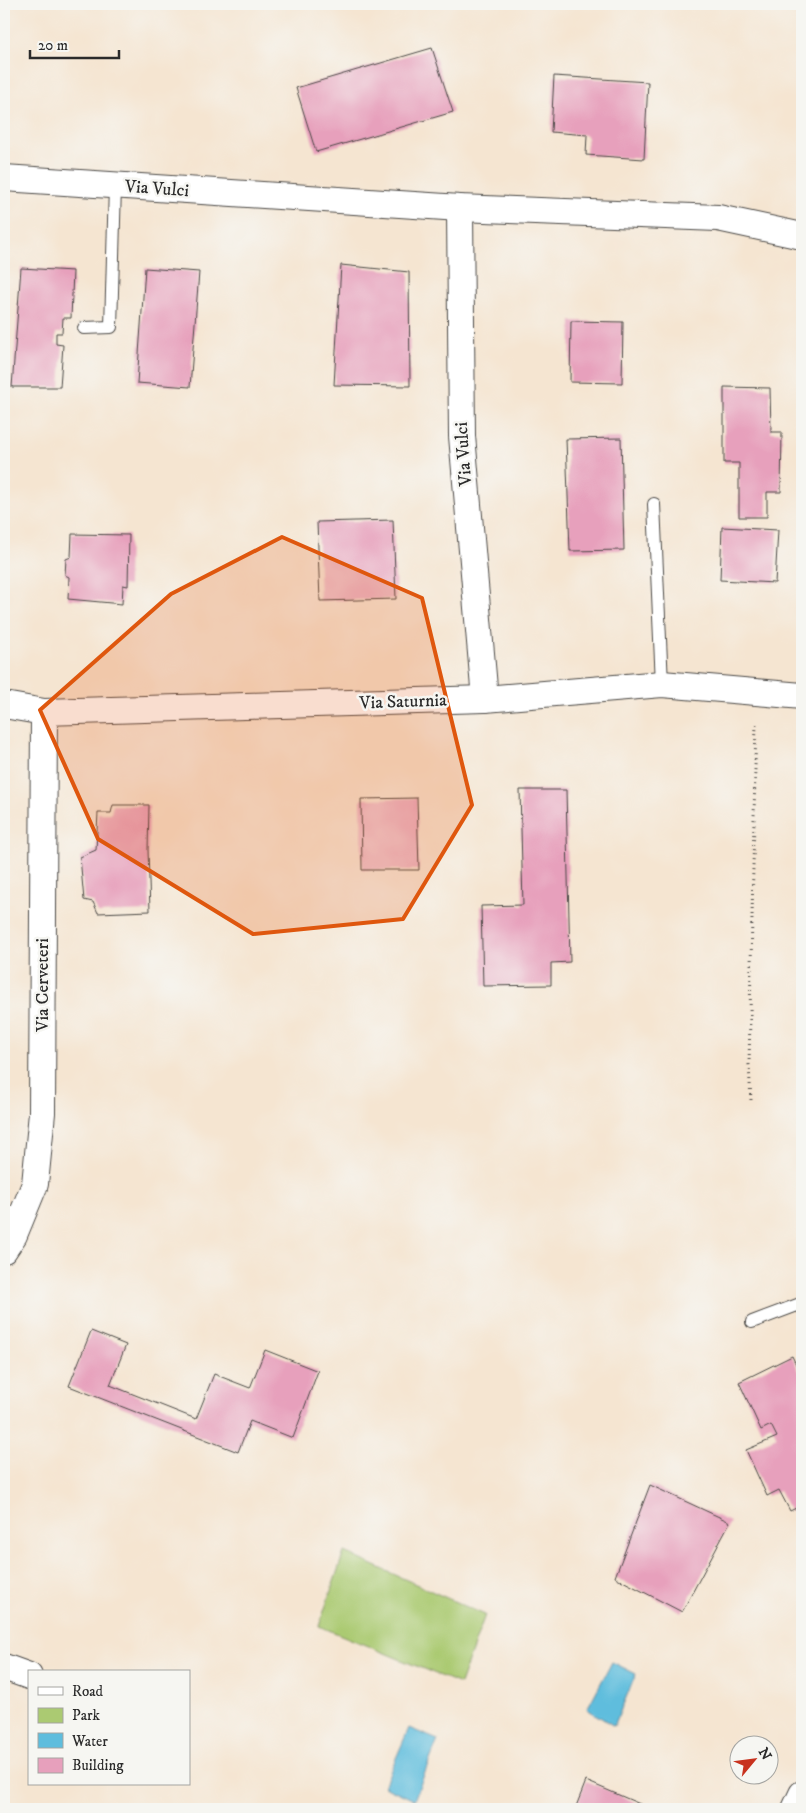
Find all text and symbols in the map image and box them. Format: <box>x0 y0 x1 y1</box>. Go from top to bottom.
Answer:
scale bar <box>30 28 119 60</box>
text: 20 m <box>38 36 68 55</box>
street label: Via Vulci <box>123 176 190 202</box>
street label: Via Vulci <box>451 421 477 488</box>
street label: Via Saturnia <box>358 689 447 715</box>
street label: Via Cerveteri <box>32 938 54 1033</box>
legend <box>28 1670 190 1786</box>
text: Road <box>72 1682 104 1701</box>
text: Park <box>72 1706 101 1725</box>
text: Water <box>71 1732 108 1751</box>
north arrow <box>728 1736 778 1786</box>
text: N <box>754 1745 775 1764</box>
text: Building <box>72 1756 124 1775</box>

